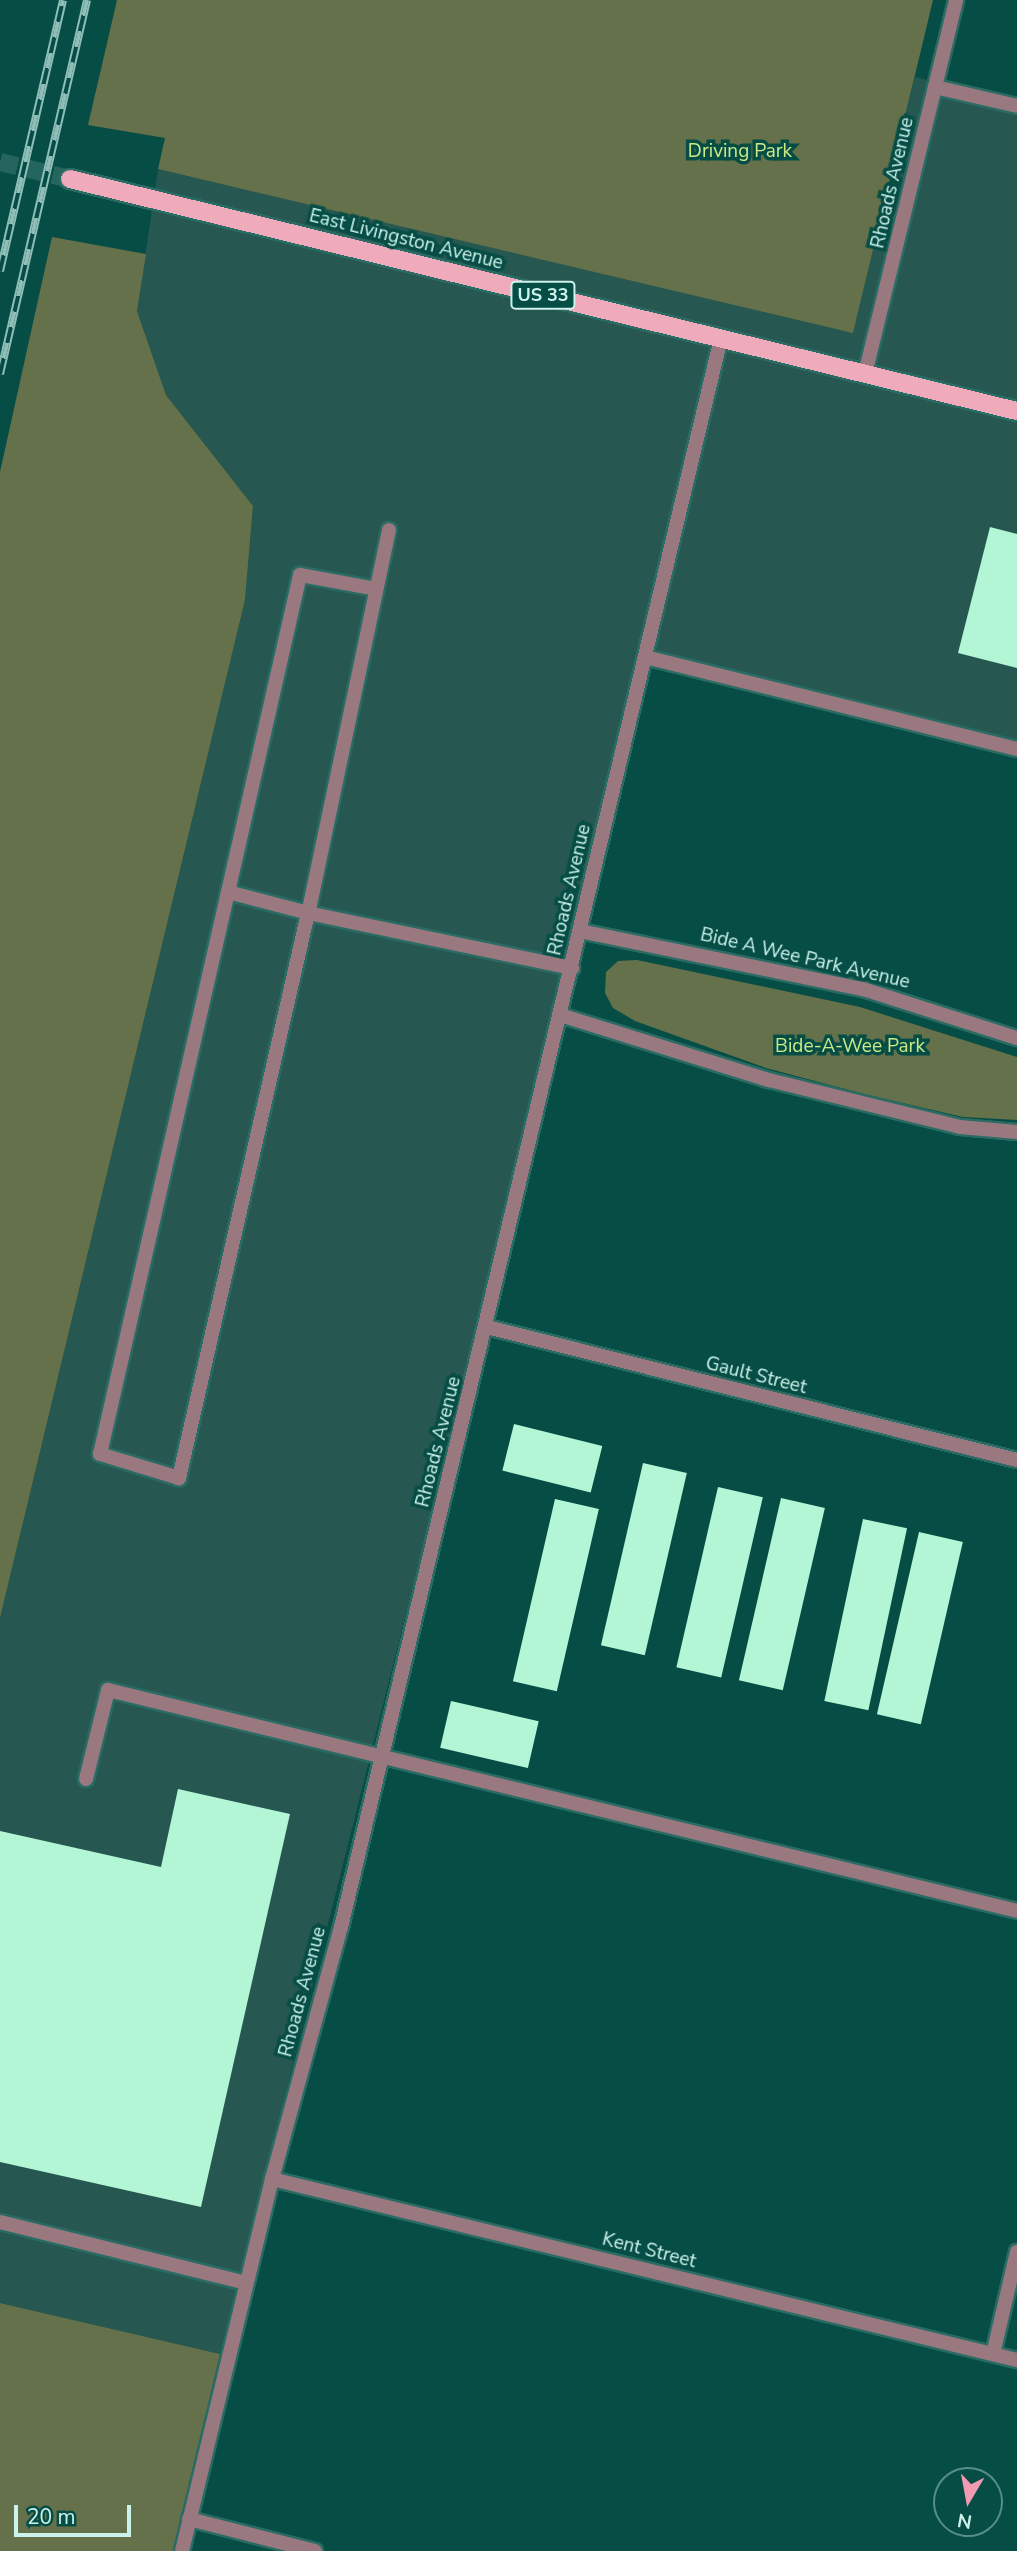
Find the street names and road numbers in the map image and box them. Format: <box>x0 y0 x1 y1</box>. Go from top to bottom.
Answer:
street label: Rhoads Avenue <box>867 115 919 251</box>
street label: East Livingston Avenue <box>307 205 505 275</box>
road number: US 33 <box>510 281 576 310</box>
street label: Rhoads Avenue <box>544 822 596 958</box>
street label: Bide A Wee Park Avenue <box>698 924 912 994</box>
street label: Gault Street <box>703 1352 809 1400</box>
street label: Rhoads Avenue <box>412 1374 466 1510</box>
street label: Rhoads Avenue <box>275 1924 331 2060</box>
street label: Kent Street <box>600 2228 698 2274</box>

